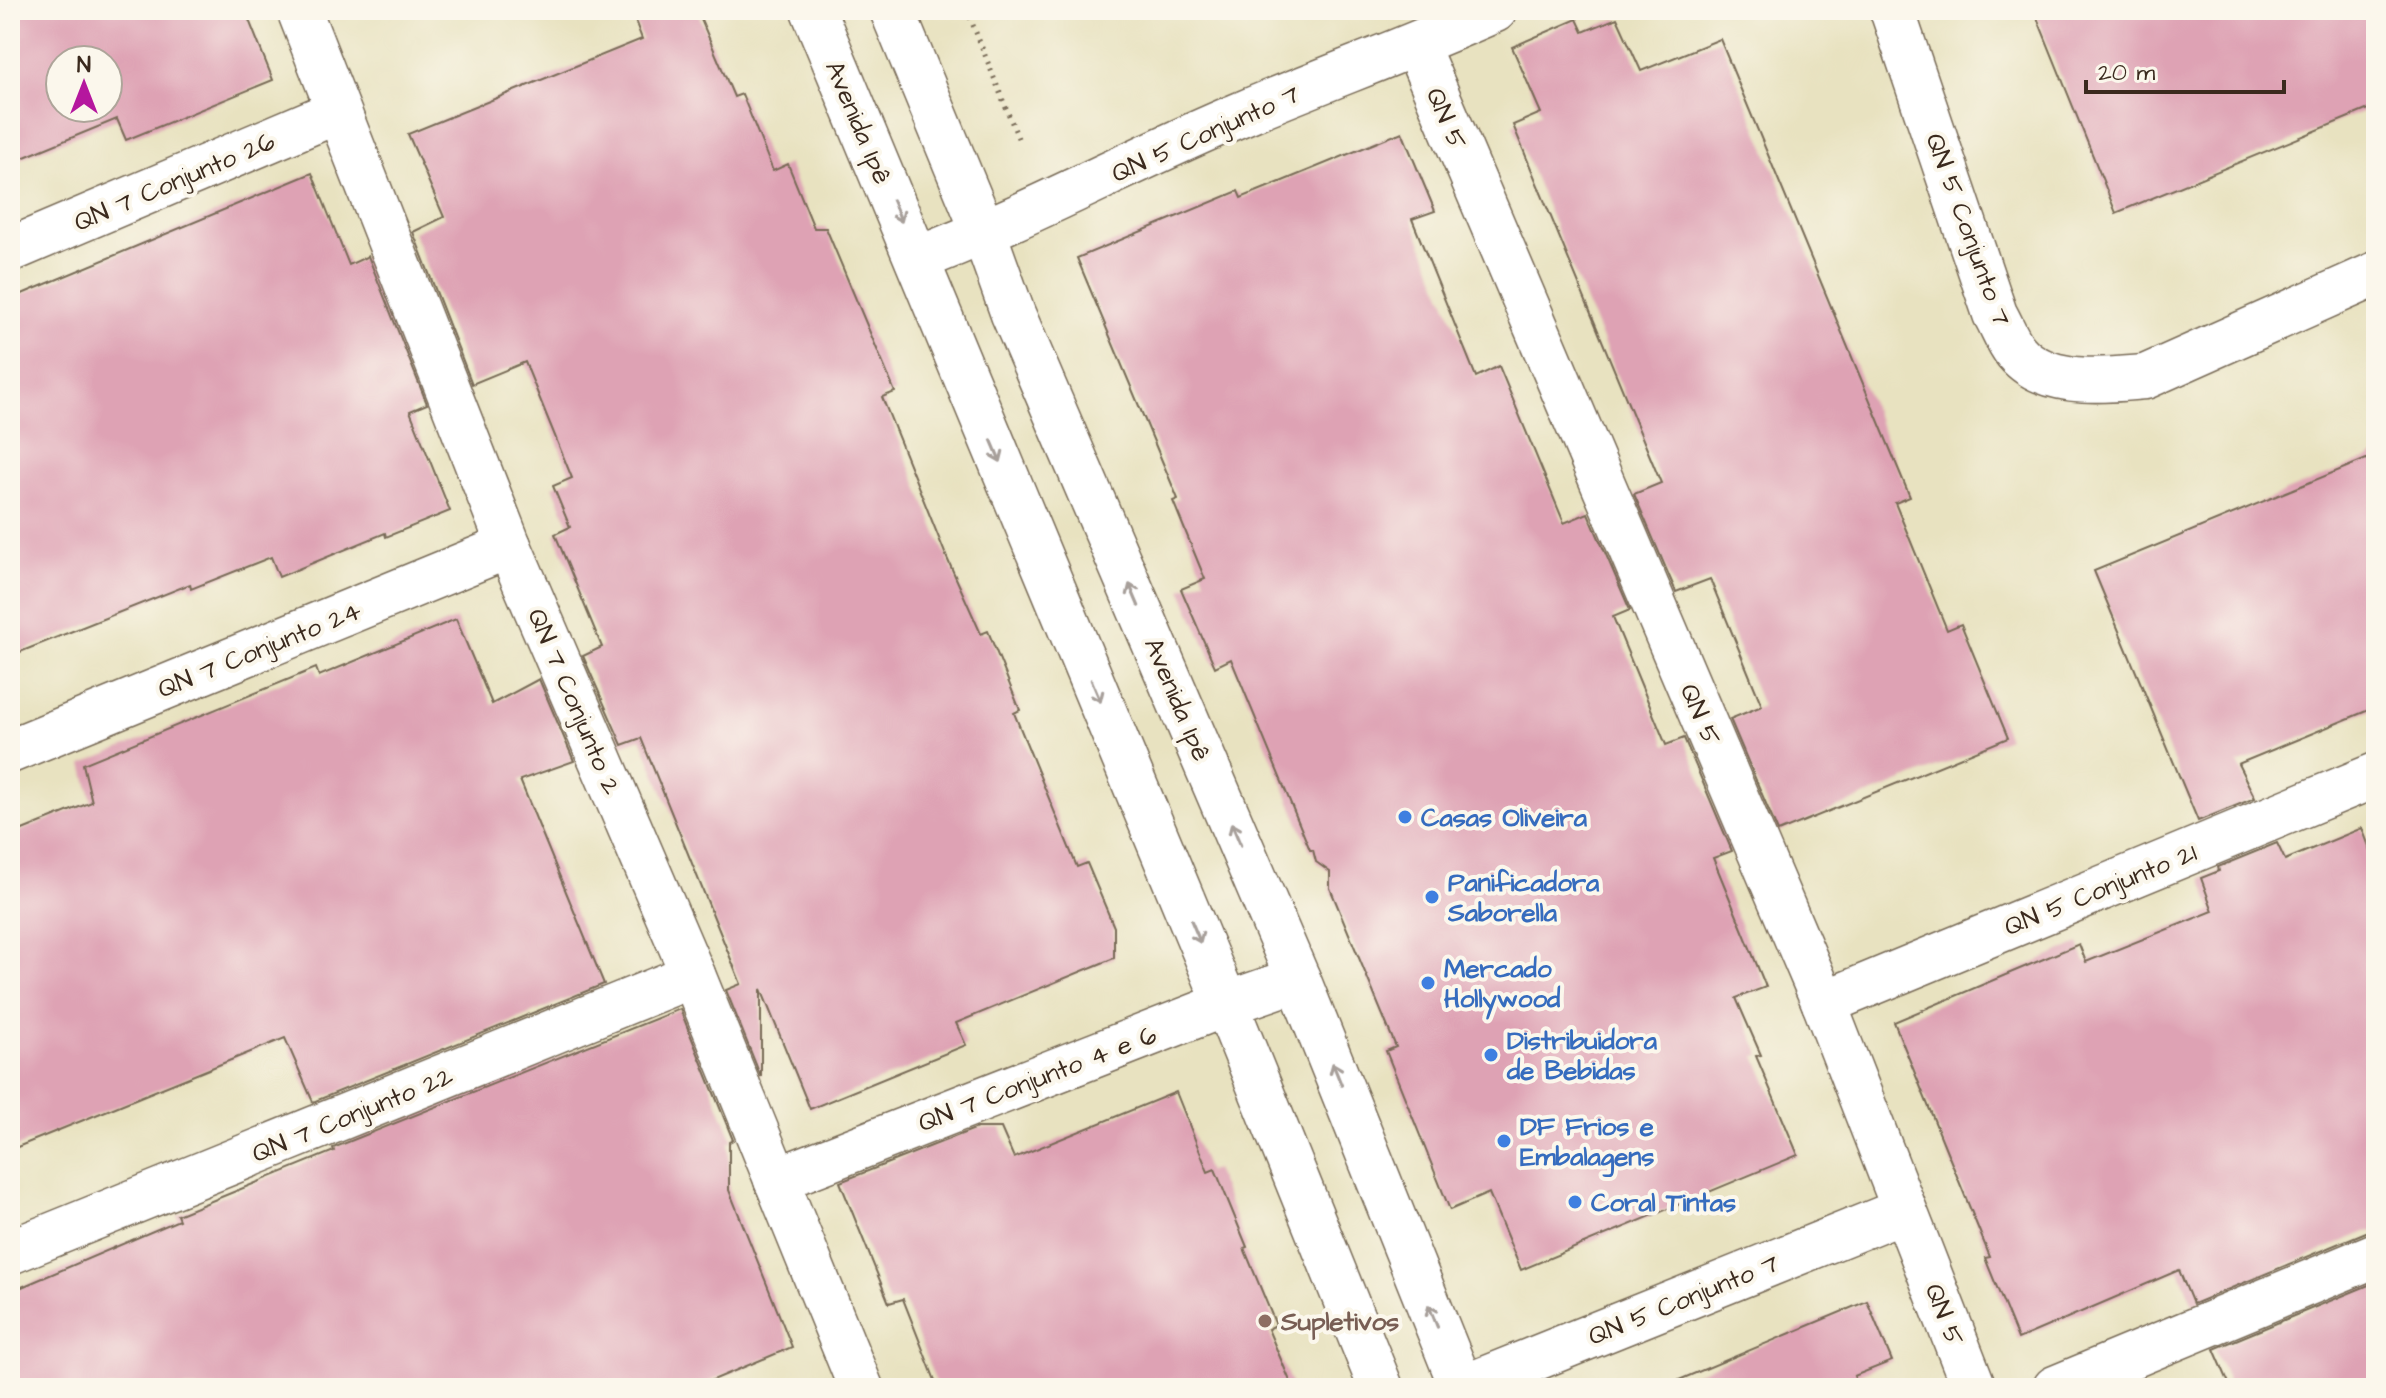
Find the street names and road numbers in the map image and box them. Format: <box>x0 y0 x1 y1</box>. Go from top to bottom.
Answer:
street label: Avenida Ipê <box>816 55 900 190</box>
street label: QN 5 Conjunto 7 <box>1106 76 1305 192</box>
street label: QN 5 <box>1417 82 1475 155</box>
street label: QN 7 Conjunto 26 <box>68 123 280 241</box>
street label: QN 5 Conjunto 7 <box>1917 128 2020 331</box>
street label: QN 7 Conjunto 24 <box>152 593 367 707</box>
street label: QN 7 Conjunto 2 <box>519 603 630 800</box>
street label: Avenida Ipê <box>1135 632 1219 767</box>
street label: QN 5 <box>1671 678 1729 751</box>
street label: QN 5 Conjunto 21 <box>1999 835 2202 945</box>
street label: QN 7 Conjunto 4 e 6 <box>913 1017 1162 1141</box>
street label: QN 7 Conjunto 22 <box>247 1058 458 1172</box>
street label: QN 5 Conjunto 7 <box>1583 1245 1784 1355</box>
street label: QN 5 <box>1916 1278 1972 1351</box>

